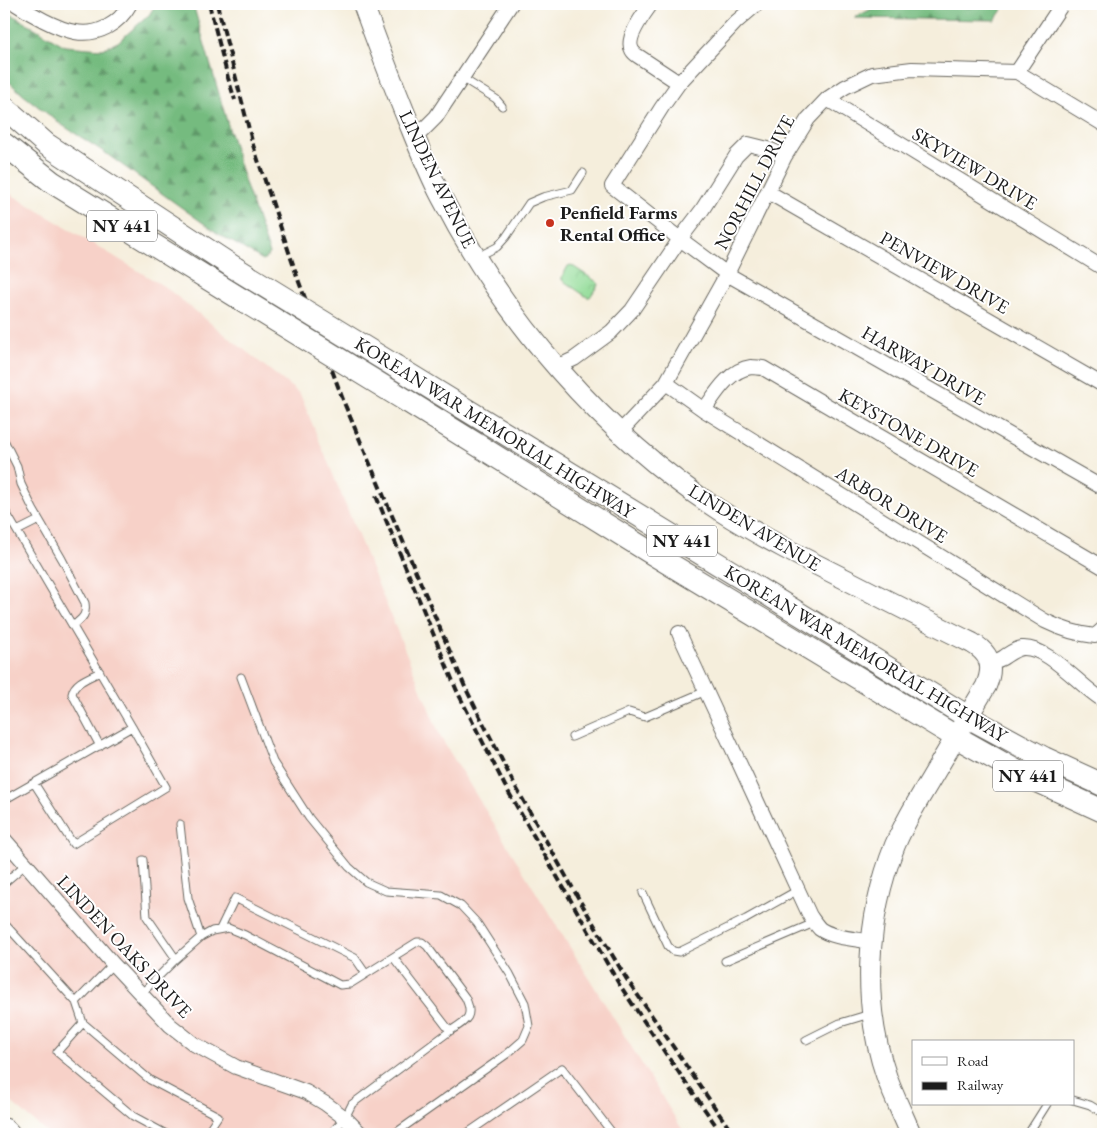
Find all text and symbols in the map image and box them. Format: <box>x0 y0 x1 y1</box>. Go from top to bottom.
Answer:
street label: LINDEN AVENUE <box>393 106 482 252</box>
street label: NORHILL DRIVE <box>708 110 801 254</box>
street label: SKYVIEW DRIVE <box>908 121 1042 216</box>
place label: Penfield Farms Rental Office <box>560 200 677 247</box>
road number: NY 441 <box>87 210 157 242</box>
marker: Penfield Farms Rental Office <box>544 217 556 229</box>
street label: PENVIEW DRIVE <box>876 225 1014 320</box>
street label: HARWAY DRIVE <box>857 320 990 411</box>
street label: KOREAN WAR MEMORIAL HIGHWAY <box>350 331 640 525</box>
street label: KEYSTONE DRIVE <box>834 382 984 483</box>
street label: ARBOR DRIVE <box>830 460 953 549</box>
street label: LINDEN AVENUE <box>684 478 826 577</box>
road number: NY 441 <box>647 526 717 556</box>
street label: KOREAN WAR MEMORIAL HIGHWAY <box>720 559 1012 748</box>
road number: NY 441 <box>993 760 1063 791</box>
street label: LINDEN OAKS DRIVE <box>52 869 198 1023</box>
legend <box>912 1040 1074 1106</box>
text: Road <box>957 1051 989 1070</box>
text: Railway <box>957 1075 1004 1094</box>

